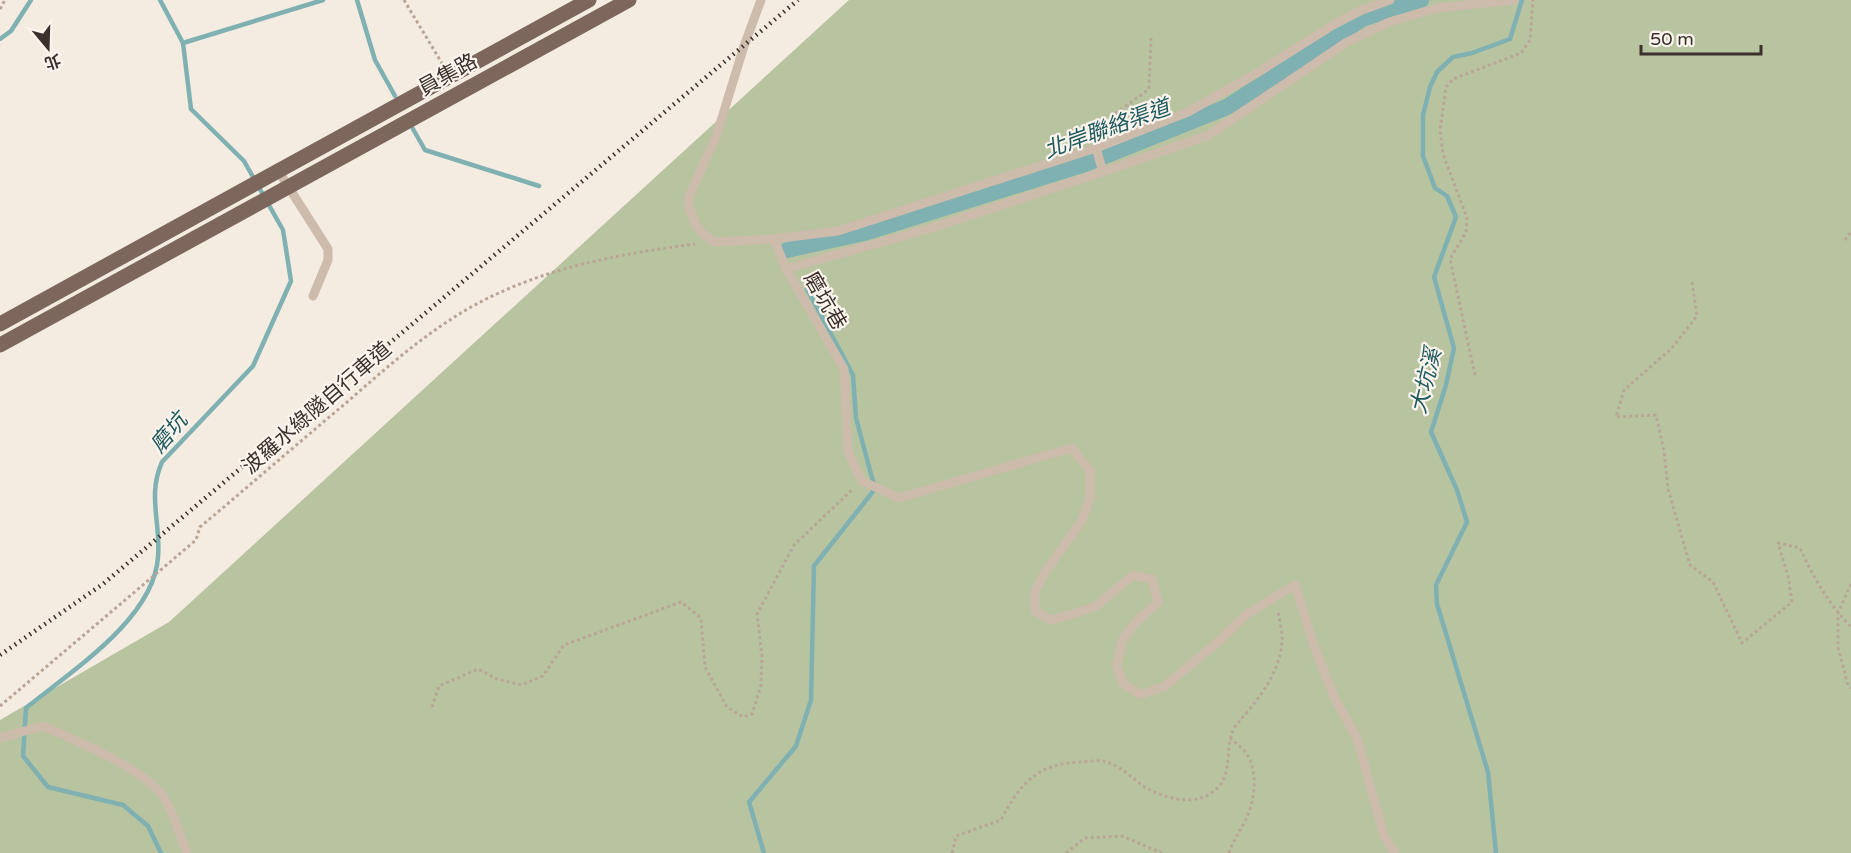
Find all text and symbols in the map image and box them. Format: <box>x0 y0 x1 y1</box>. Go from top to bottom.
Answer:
north arrow <box>18 18 78 78</box>
scale bar <box>1641 18 1761 56</box>
text: 50 m <box>1650 28 1694 50</box>
text: 北 <box>42 49 63 73</box>
street label: 員集路 <box>414 49 482 101</box>
water label: 北岸聯絡渠道 <box>1041 93 1176 164</box>
street label: 磨坑巷 <box>798 267 852 335</box>
street label: 波羅水綠隧自行車道 <box>237 337 397 479</box>
water label: 大坑溪 <box>1405 343 1447 416</box>
water label: 磨坑 <box>145 405 195 458</box>

